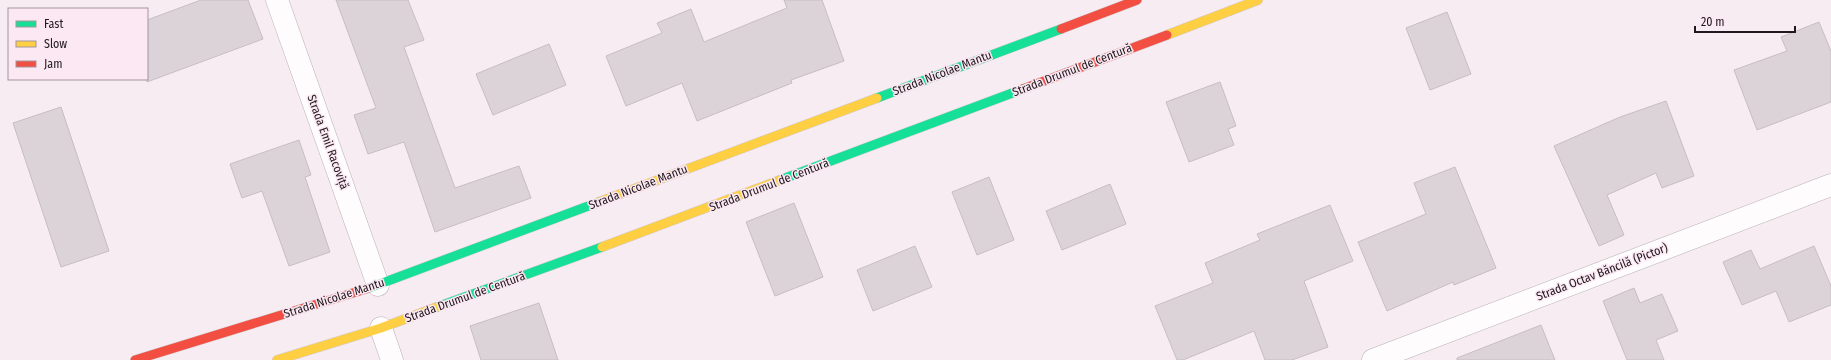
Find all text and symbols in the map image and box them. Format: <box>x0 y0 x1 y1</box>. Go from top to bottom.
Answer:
legend <box>8 8 148 80</box>
scale bar <box>1695 8 1795 34</box>
text: 20 m <box>1701 15 1725 29</box>
text: Fast <box>44 17 63 31</box>
text: Slow <box>44 37 67 51</box>
street label: Strada Drumul de Centură <box>1010 41 1134 99</box>
street label: Strada Nicolae Mantu <box>891 48 993 98</box>
text: Jam <box>44 57 62 71</box>
street label: Strada Emil Racoviță <box>303 93 352 192</box>
street label: Strada Drumul de Centură <box>707 156 831 214</box>
street label: Strada Nicolae Mantu <box>587 162 689 212</box>
street label: Strada Octav Băncilă (Pictor) <box>1534 240 1670 304</box>
street label: Strada Drumul de Centură <box>403 269 527 325</box>
street label: Strada Nicolae Mantu <box>282 275 386 321</box>

